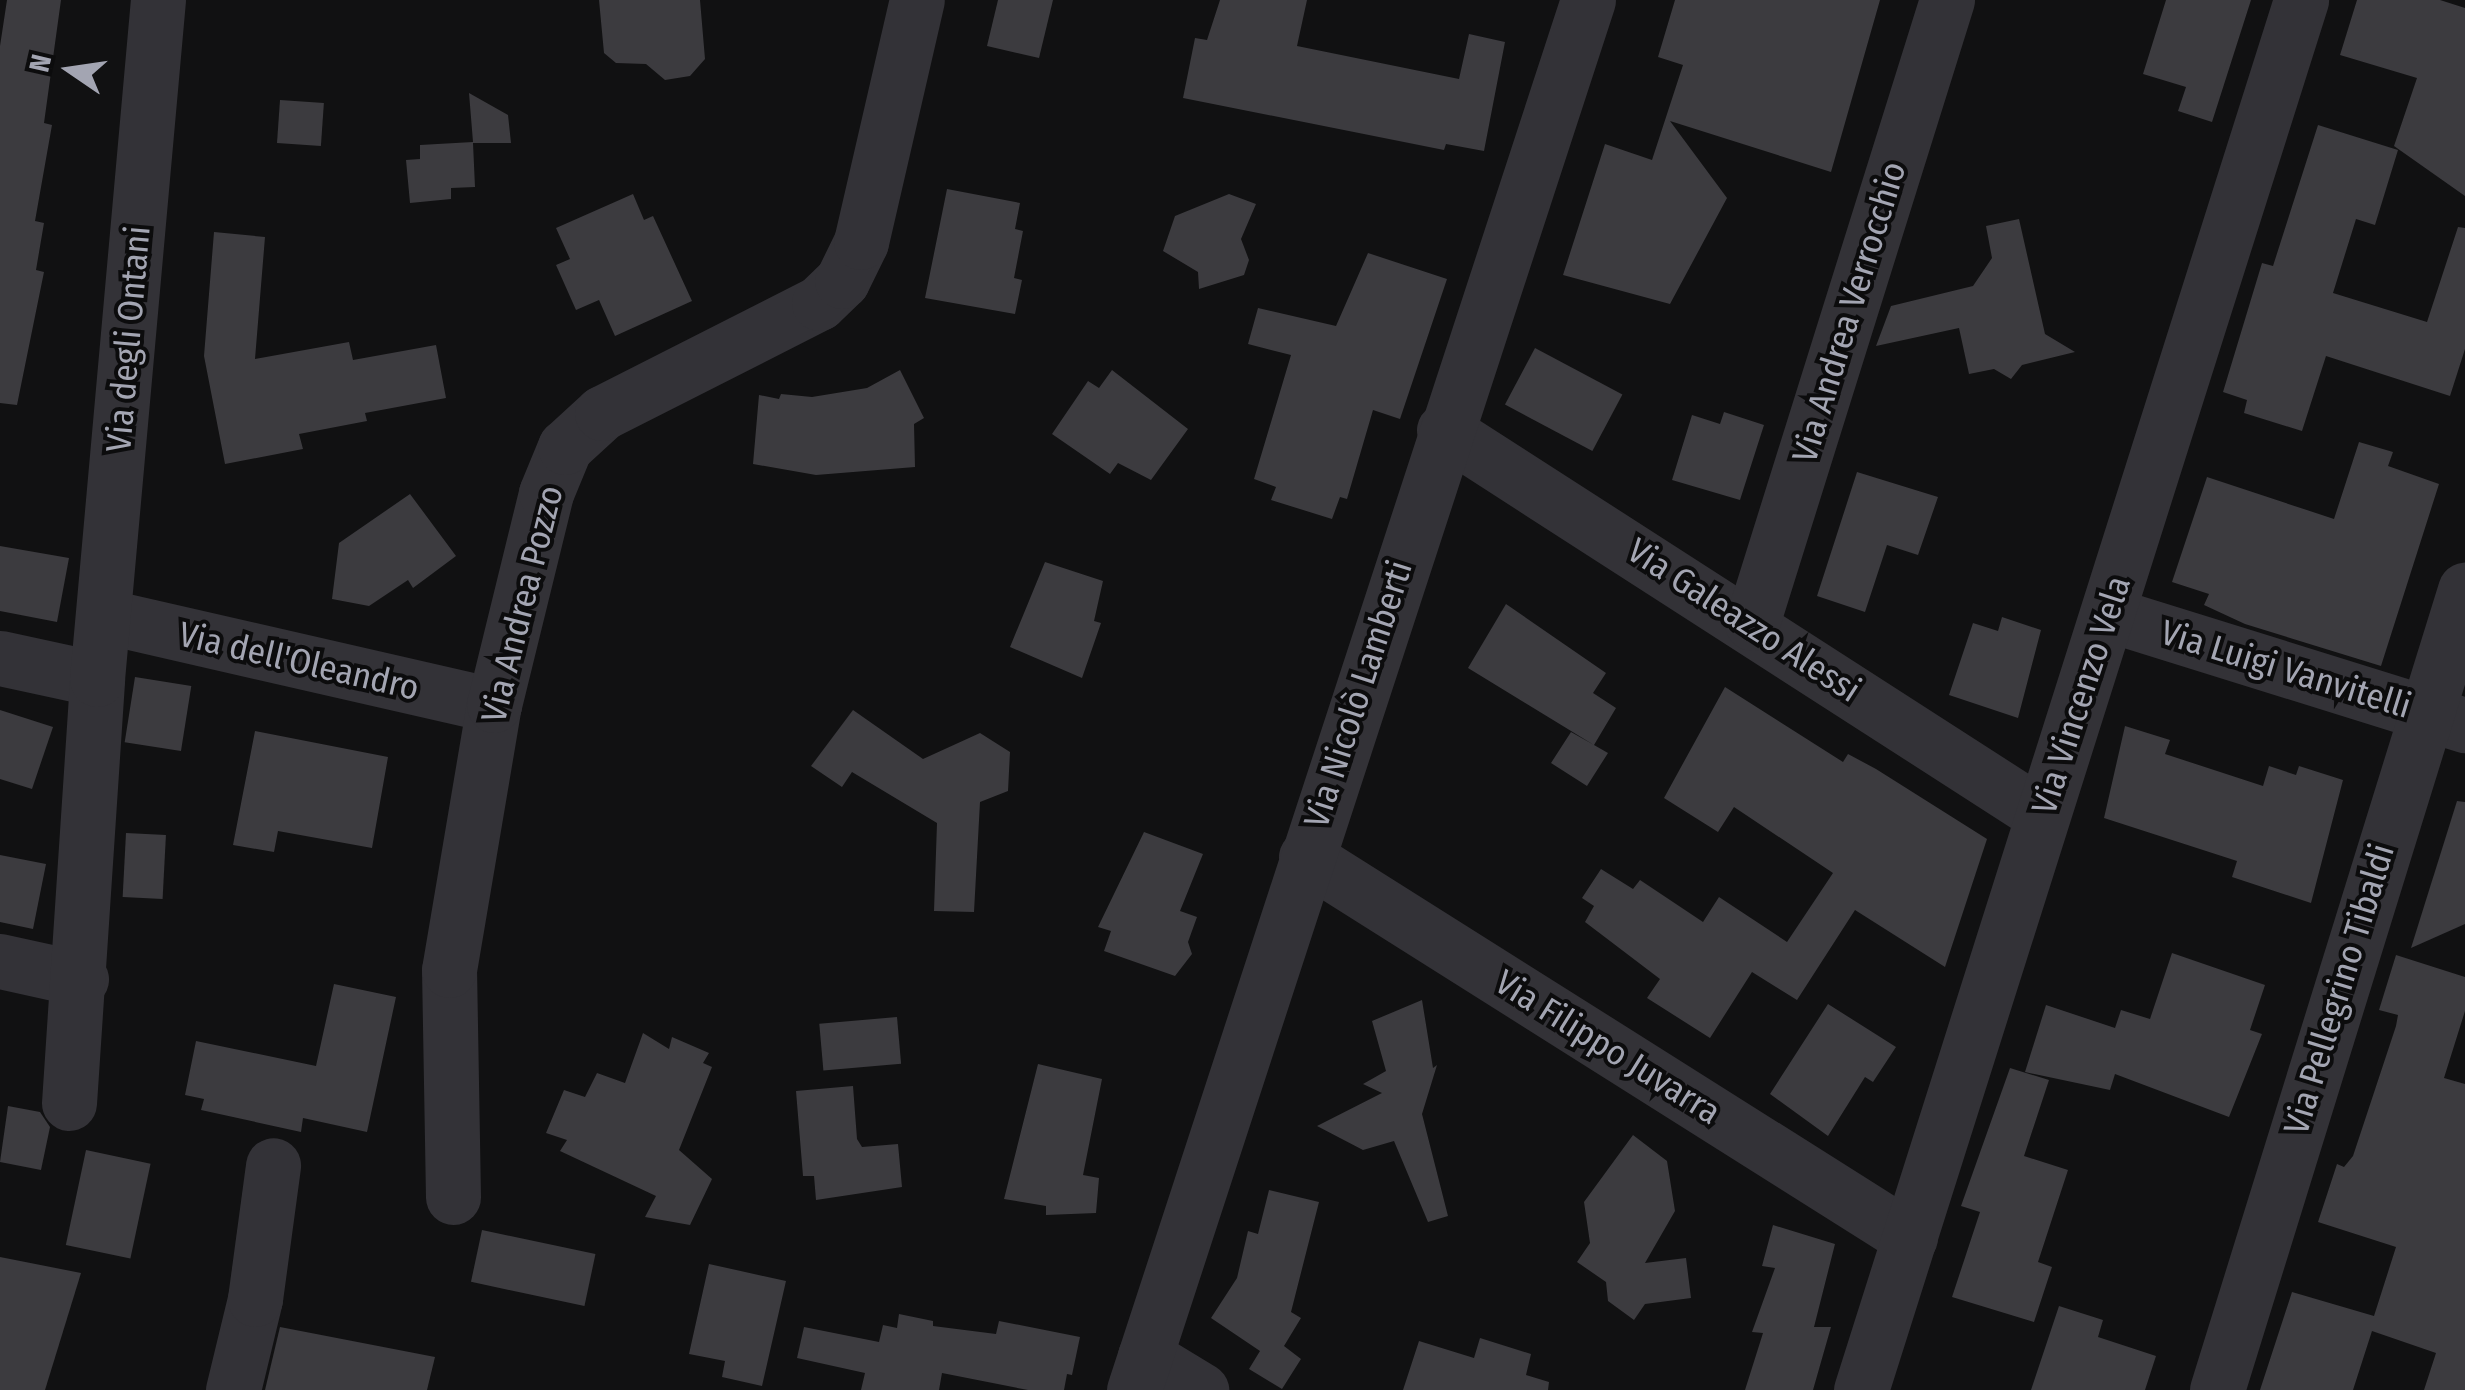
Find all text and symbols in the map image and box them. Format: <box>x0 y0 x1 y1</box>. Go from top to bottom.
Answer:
north arrow <box>20 20 120 120</box>
text: N <box>22 51 58 75</box>
street label: Via Andrea Verrocchio <box>1783 157 1915 467</box>
street label: Via degli Ontani <box>97 224 159 454</box>
street label: Via Andrea Pozzo <box>472 481 572 727</box>
street label: Via Galeazzo Alessi <box>1620 529 1868 711</box>
street label: Via Nicolò Lamberti <box>1295 555 1421 833</box>
street label: Via Vincenzo Vela <box>2023 571 2139 819</box>
street label: Via Luigi Vanvitelli <box>2156 611 2416 727</box>
street label: Via dell'Oleandro <box>175 613 423 709</box>
street label: Via Pellegrino Tibaldi <box>2275 839 2403 1139</box>
street label: Via Filippo Juvarra <box>1488 961 1728 1133</box>

